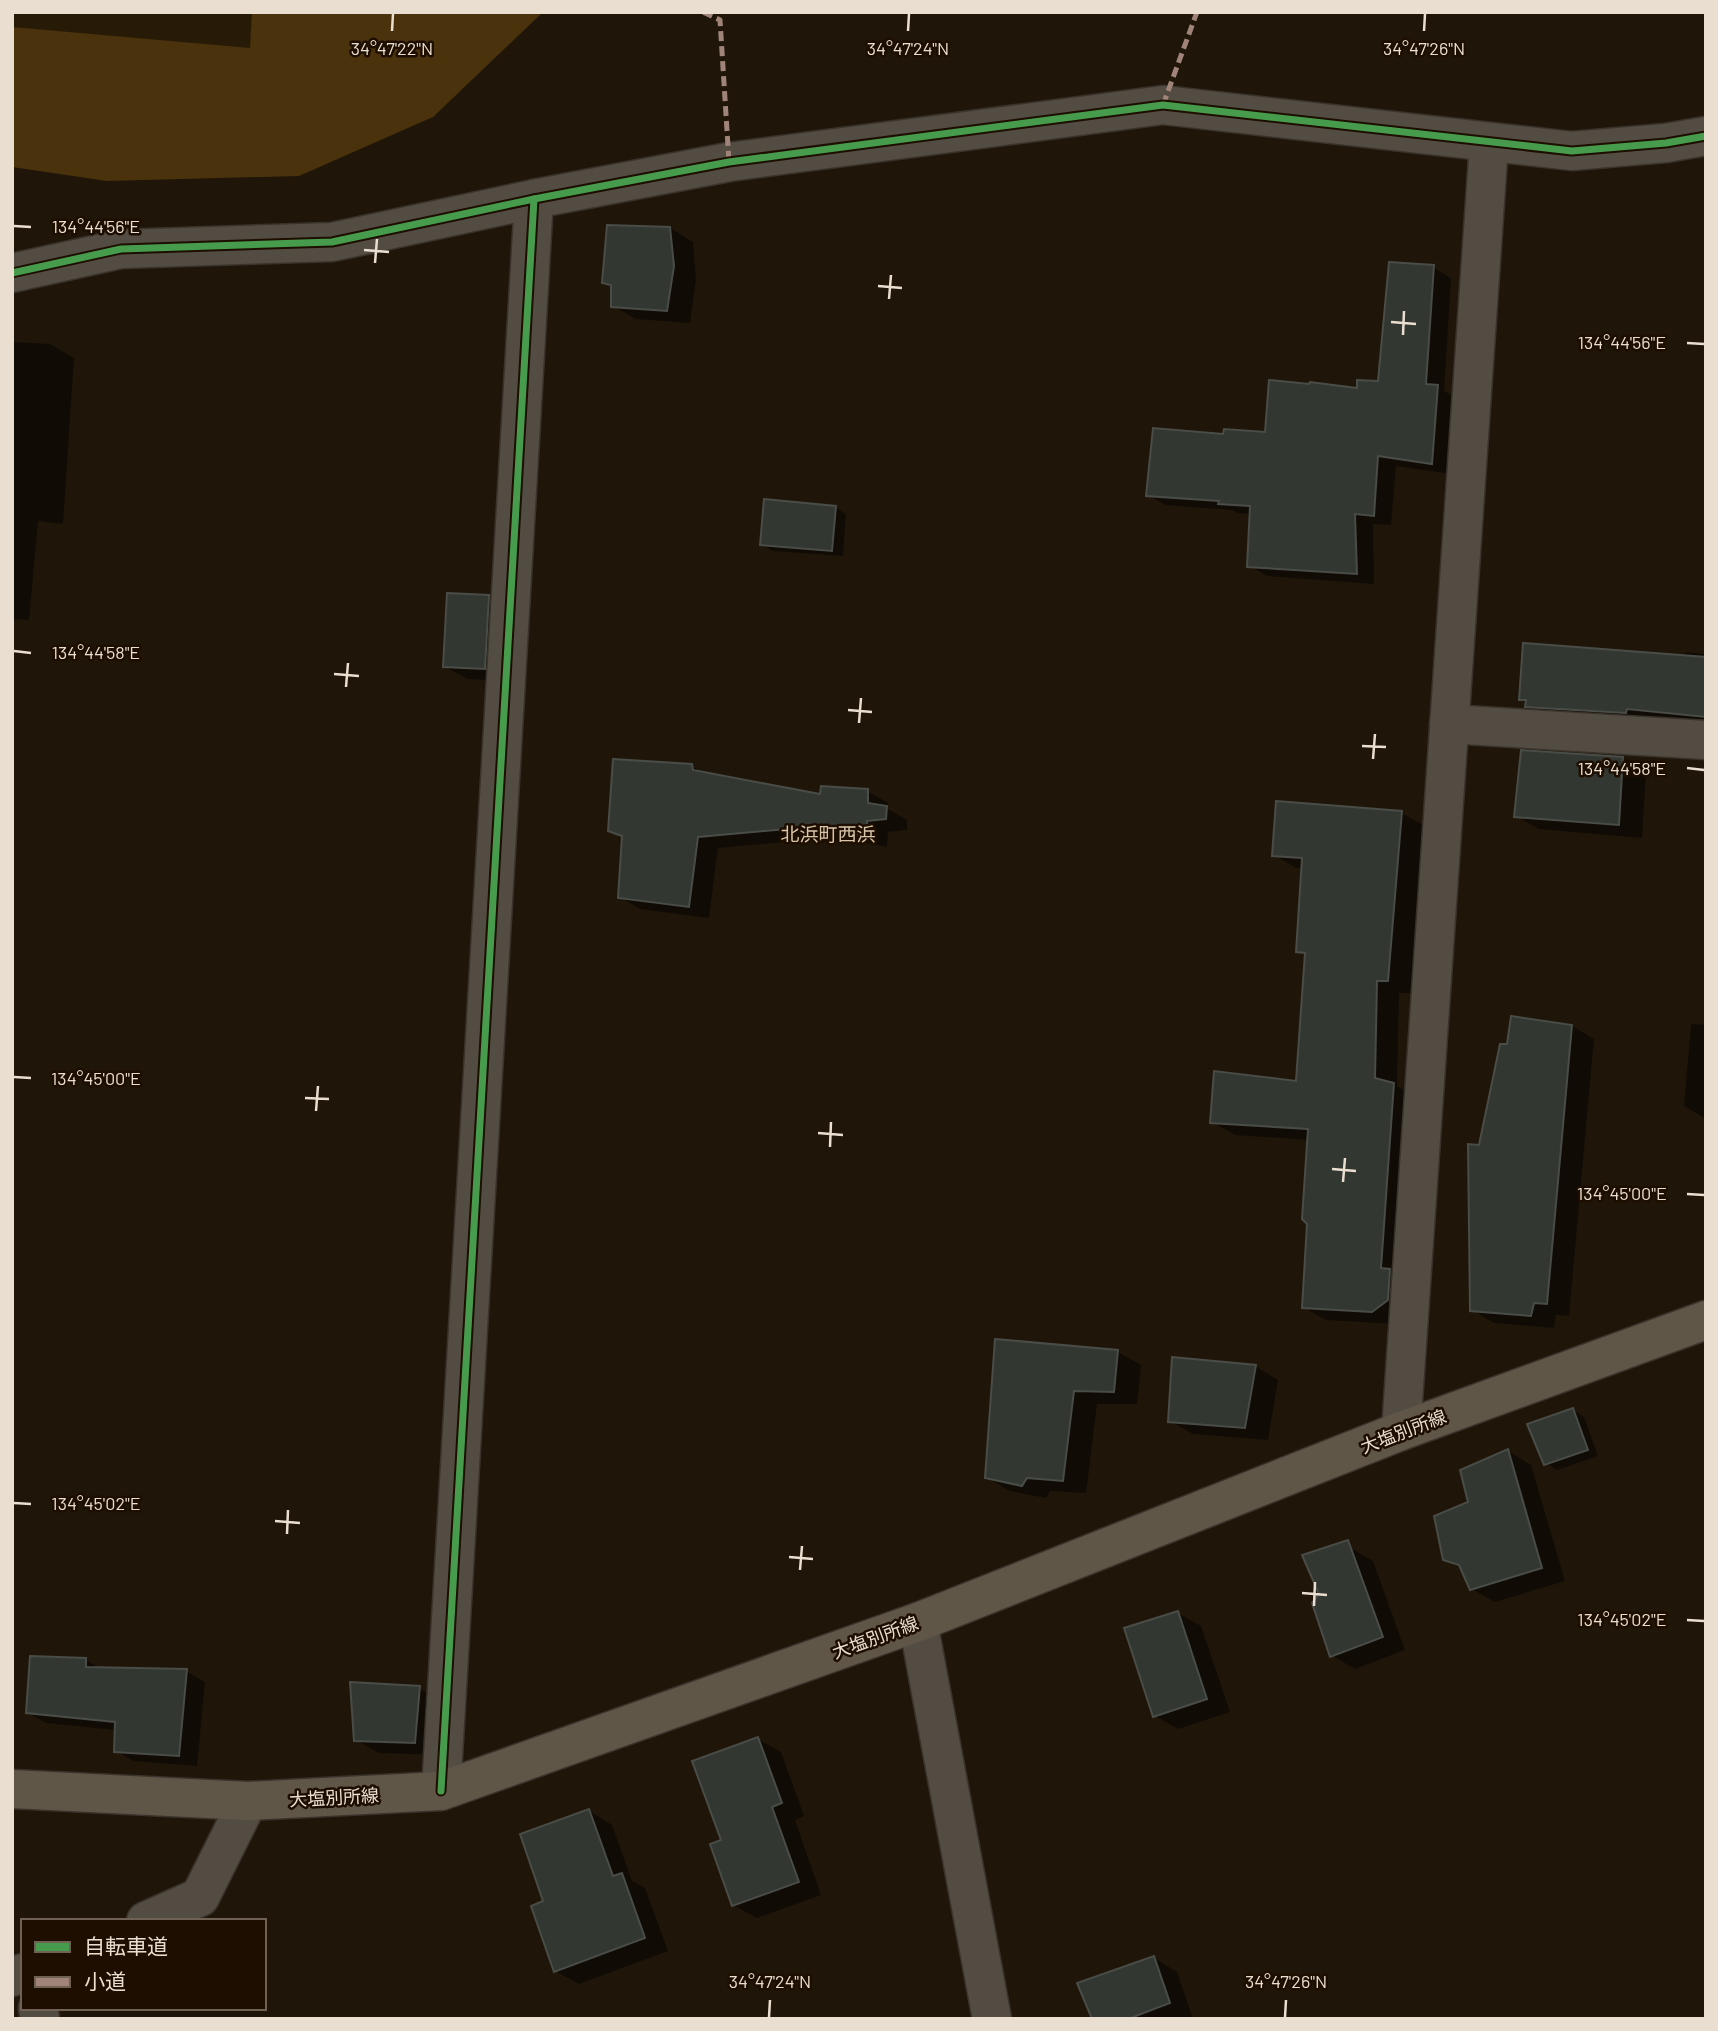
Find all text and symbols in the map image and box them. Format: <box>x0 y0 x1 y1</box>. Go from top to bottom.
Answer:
text: 34°47'22"N <box>351 37 433 59</box>
text: 34°47'24"N <box>867 37 949 59</box>
text: 34°47'26"N <box>1383 37 1465 59</box>
text: 134°44'56"E <box>52 215 140 237</box>
text: 134°44'56"E <box>1578 331 1666 353</box>
text: 134°44'58"E <box>52 641 140 663</box>
text: 134°44'58"E <box>1578 757 1666 779</box>
district label: 北浜町西浜 <box>780 822 876 845</box>
text: 134°45'00"E <box>51 1067 141 1089</box>
text: 134°45'00"E <box>1577 1182 1667 1204</box>
street label: 大塩別所線 <box>1357 1405 1449 1457</box>
text: 134°45'02"E <box>51 1492 141 1514</box>
text: 134°45'02"E <box>1577 1608 1667 1630</box>
street label: 大塩別所線 <box>829 1611 921 1663</box>
street label: 大塩別所線 <box>288 1784 380 1810</box>
legend <box>21 1919 266 2010</box>
text: 自転車道 <box>84 1933 168 1958</box>
text: 小道 <box>84 1968 126 1993</box>
text: 34°47'24"N <box>729 1970 811 1992</box>
text: 34°47'26"N <box>1245 1970 1327 1992</box>

